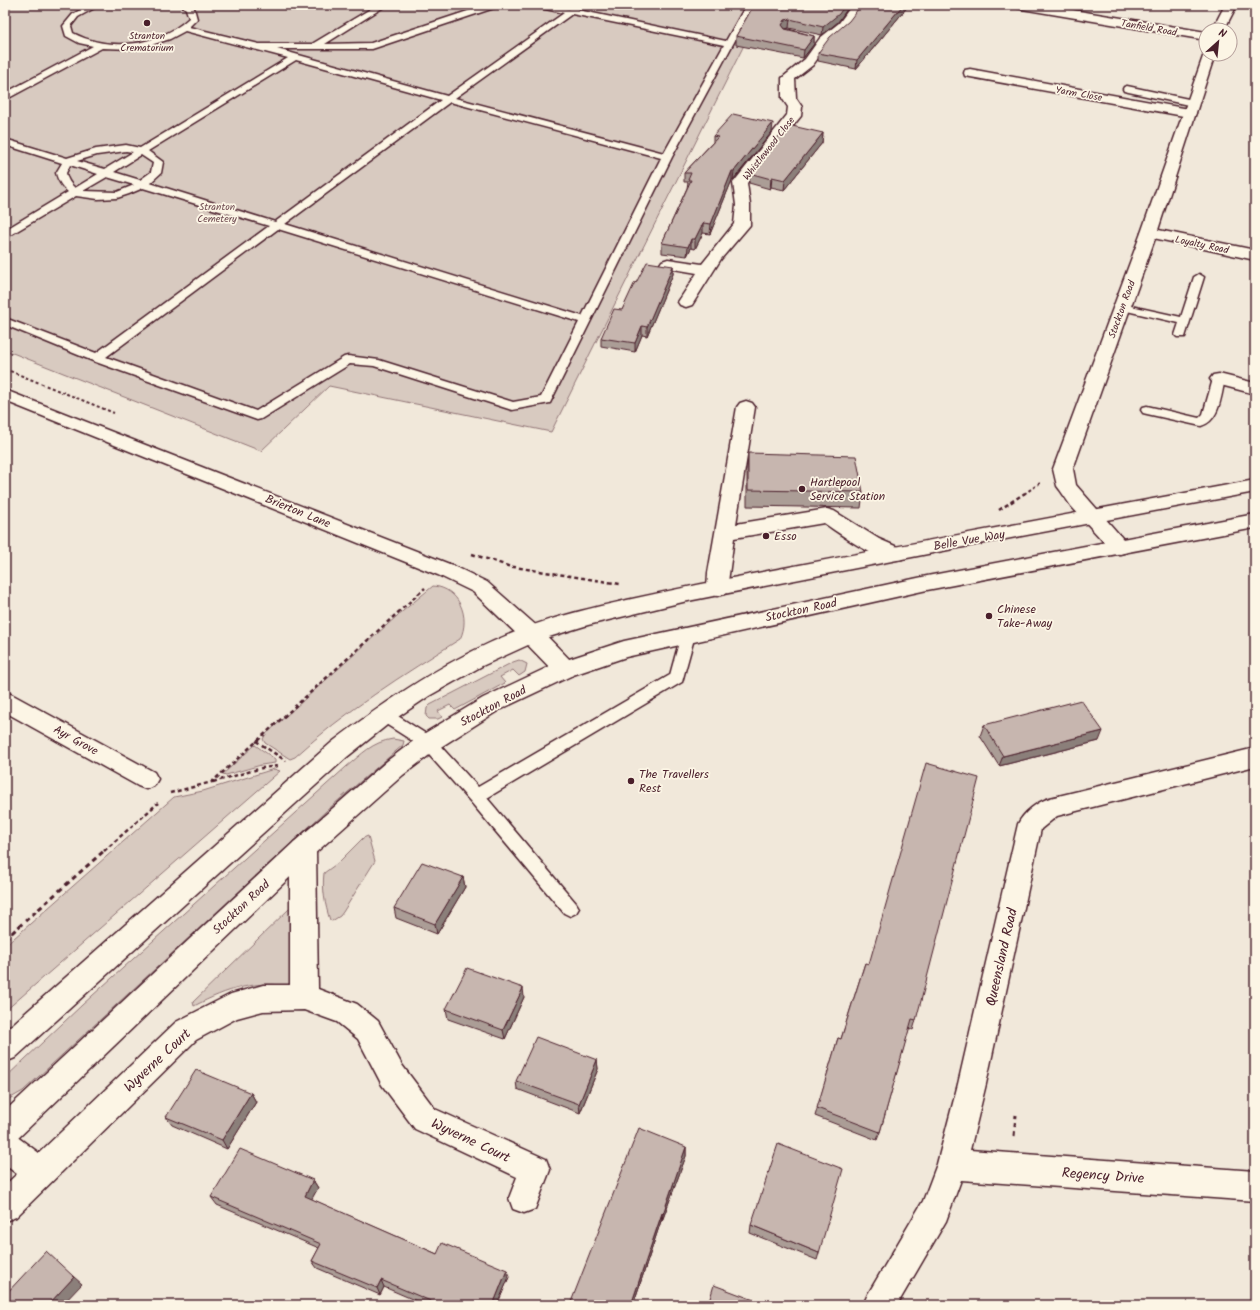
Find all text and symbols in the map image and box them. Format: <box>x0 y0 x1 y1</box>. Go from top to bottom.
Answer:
street label: Tanfield Road <box>1120 15 1179 41</box>
marker: Stranton Crematorium <box>142 18 152 28</box>
north arrow <box>1198 22 1238 62</box>
text: N <box>1215 24 1229 44</box>
place label: Stranton Crematorium <box>120 28 174 56</box>
street label: Yarm Close <box>1054 82 1104 106</box>
street label: Whistlewood Close <box>739 113 799 184</box>
park label: Stranton Cemetery <box>197 199 237 227</box>
street label: Loyalty Road <box>1173 231 1231 259</box>
street label: Stockton Road <box>1104 277 1140 341</box>
place label: Hartlepool Service Station <box>810 473 885 506</box>
marker: Hartlepool Service Station <box>797 484 807 494</box>
street label: Brierton Lane <box>262 490 334 533</box>
street label: Belle Vue Way <box>932 525 1007 556</box>
place label: Esso <box>774 527 797 546</box>
marker: Esso <box>761 531 771 541</box>
street label: Stockton Road <box>764 593 840 627</box>
place label: Chinese Take-Away <box>997 600 1053 633</box>
marker: Chinese Take-Away <box>984 611 994 621</box>
street label: Stockton Road <box>457 681 531 732</box>
street label: Ayr Grove <box>50 720 102 761</box>
place label: The Travellers Rest <box>639 765 709 798</box>
marker: The Travellers Rest <box>626 776 636 786</box>
street label: Stockton Road <box>208 875 275 939</box>
street label: Queensland Road <box>980 905 1024 1008</box>
street label: Wyverne Court <box>119 1023 197 1098</box>
street label: Wyverne Court <box>427 1113 514 1169</box>
street label: Regency Drive <box>1061 1162 1146 1190</box>

